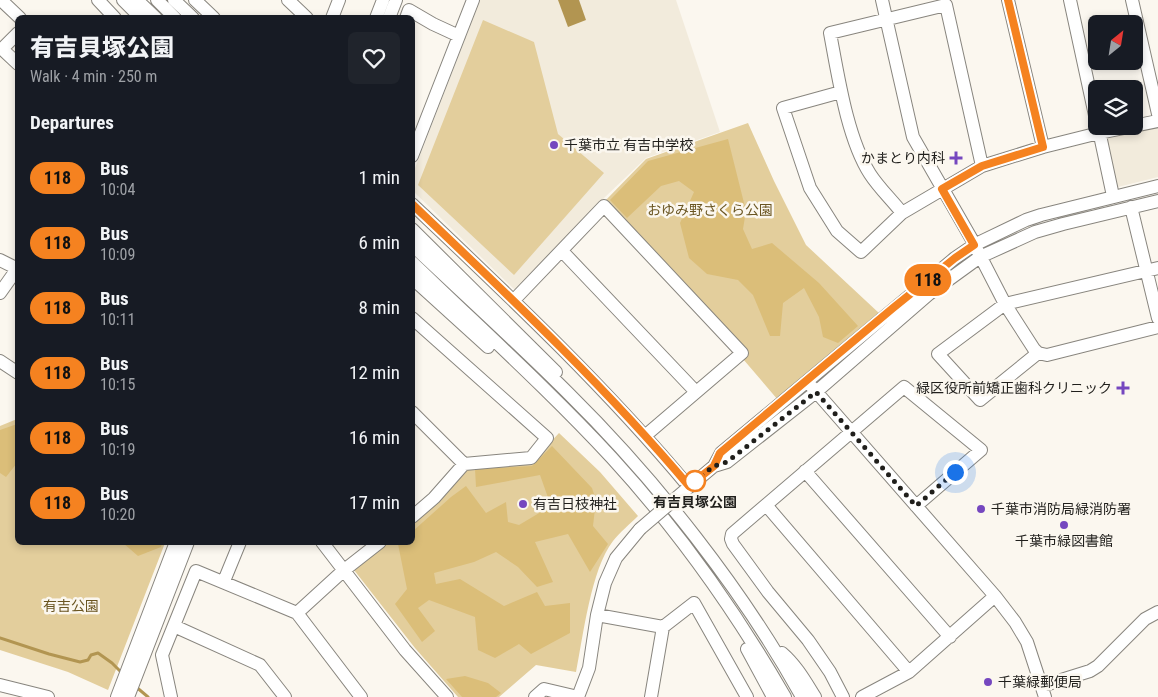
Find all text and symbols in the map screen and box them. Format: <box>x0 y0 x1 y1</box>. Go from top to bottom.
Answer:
north arrow <box>1088 15 1142 70</box>
map controls <box>1088 15 1143 135</box>
button: heart <box>348 32 400 84</box>
text: 有吉貝塚公園 <box>30 34 174 62</box>
text: Walk · 4 min · 250 m <box>30 67 157 86</box>
button: layers <box>1088 80 1143 135</box>
text: Departures <box>30 111 114 134</box>
place label: 千葉市立 有吉中学校 <box>564 137 693 153</box>
marker: 千葉市立 有吉中学校 <box>548 139 560 151</box>
place label: かまとり内科 <box>861 150 945 166</box>
marker: かまとり内科 <box>949 151 963 165</box>
text: Bus <box>100 157 129 180</box>
text: 1 min <box>358 166 400 189</box>
text: 118 <box>44 167 71 188</box>
text: 10:04 <box>100 180 135 199</box>
park label: おゆみ野さくら公園 <box>647 202 773 218</box>
text: Bus <box>100 222 129 245</box>
text: 6 min <box>358 231 400 254</box>
text: 118 <box>44 232 71 253</box>
text: 10:09 <box>100 245 135 264</box>
line badge: 118 <box>899 264 957 296</box>
text: 118 <box>914 269 942 290</box>
text: Bus <box>100 287 129 310</box>
text: 8 min <box>358 296 400 319</box>
text: 118 <box>44 297 71 318</box>
text: 10:11 <box>100 310 135 329</box>
text: Bus <box>100 352 129 375</box>
text: 12 min <box>349 361 400 384</box>
text: 118 <box>44 362 71 383</box>
text: 10:15 <box>100 375 135 394</box>
place label: 緑区役所前矯正歯科クリニック <box>916 380 1112 396</box>
marker: 緑区役所前矯正歯科クリニック <box>1116 381 1130 395</box>
text: Bus <box>100 417 129 440</box>
text: 16 min <box>349 426 400 449</box>
text: 118 <box>44 427 71 448</box>
text: 10:19 <box>100 440 135 459</box>
your location <box>943 460 968 485</box>
marker: 有吉貝塚公園 <box>684 470 706 492</box>
text: Bus <box>100 482 129 505</box>
text: 17 min <box>349 491 400 514</box>
text: 118 <box>44 492 71 513</box>
place label: 有吉貝塚公園 <box>653 494 737 510</box>
place label: 有吉日枝神社 <box>533 496 617 512</box>
marker: 有吉日枝神社 <box>517 498 529 510</box>
place label: 千葉市消防局緑消防署 <box>991 501 1131 517</box>
marker: 千葉市消防局緑消防署 <box>975 503 987 515</box>
text: 10:20 <box>100 505 135 524</box>
marker: 千葉市緑図書館 <box>1058 519 1070 531</box>
place label: 千葉市緑図書館 <box>1015 533 1113 549</box>
park label: 有吉公園 <box>43 598 99 614</box>
place label: 千葉緑郵便局 <box>998 674 1082 690</box>
marker: 千葉緑郵便局 <box>982 676 994 688</box>

